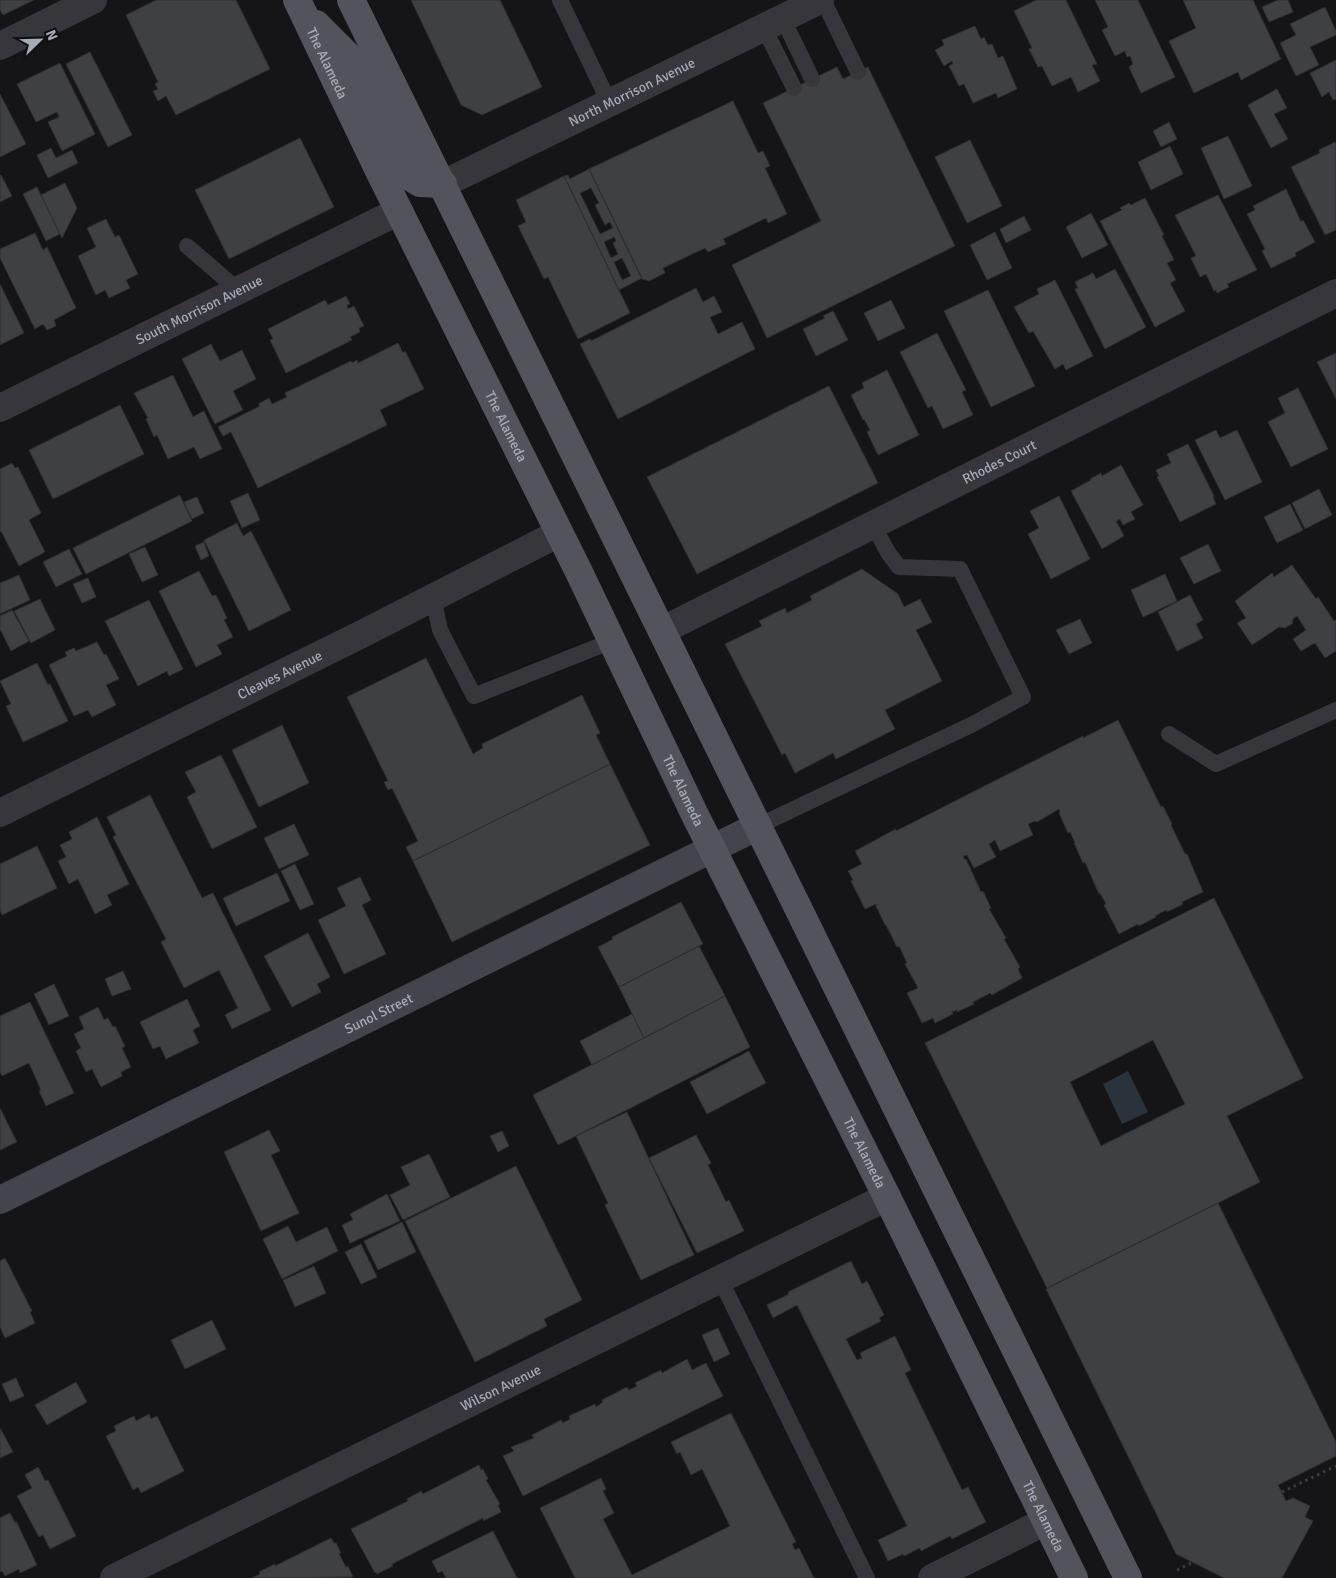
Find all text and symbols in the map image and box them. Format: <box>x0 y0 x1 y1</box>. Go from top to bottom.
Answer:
north arrow <box>15 15 65 65</box>
street label: The Alameda <box>303 25 352 102</box>
text: N <box>42 27 61 43</box>
street label: North Morrison Avenue <box>566 54 698 130</box>
street label: South Morrison Avenue <box>133 271 265 348</box>
street label: The Alameda <box>482 388 531 465</box>
street label: Rhodes Court <box>959 436 1039 487</box>
street label: Cleaves Avenue <box>234 647 325 703</box>
street label: The Alameda <box>659 752 708 829</box>
street label: Sunol Street <box>341 989 416 1037</box>
street label: The Alameda <box>840 1114 890 1191</box>
street label: Wilson Avenue <box>457 1360 544 1414</box>
street label: The Alameda <box>1019 1478 1068 1554</box>

